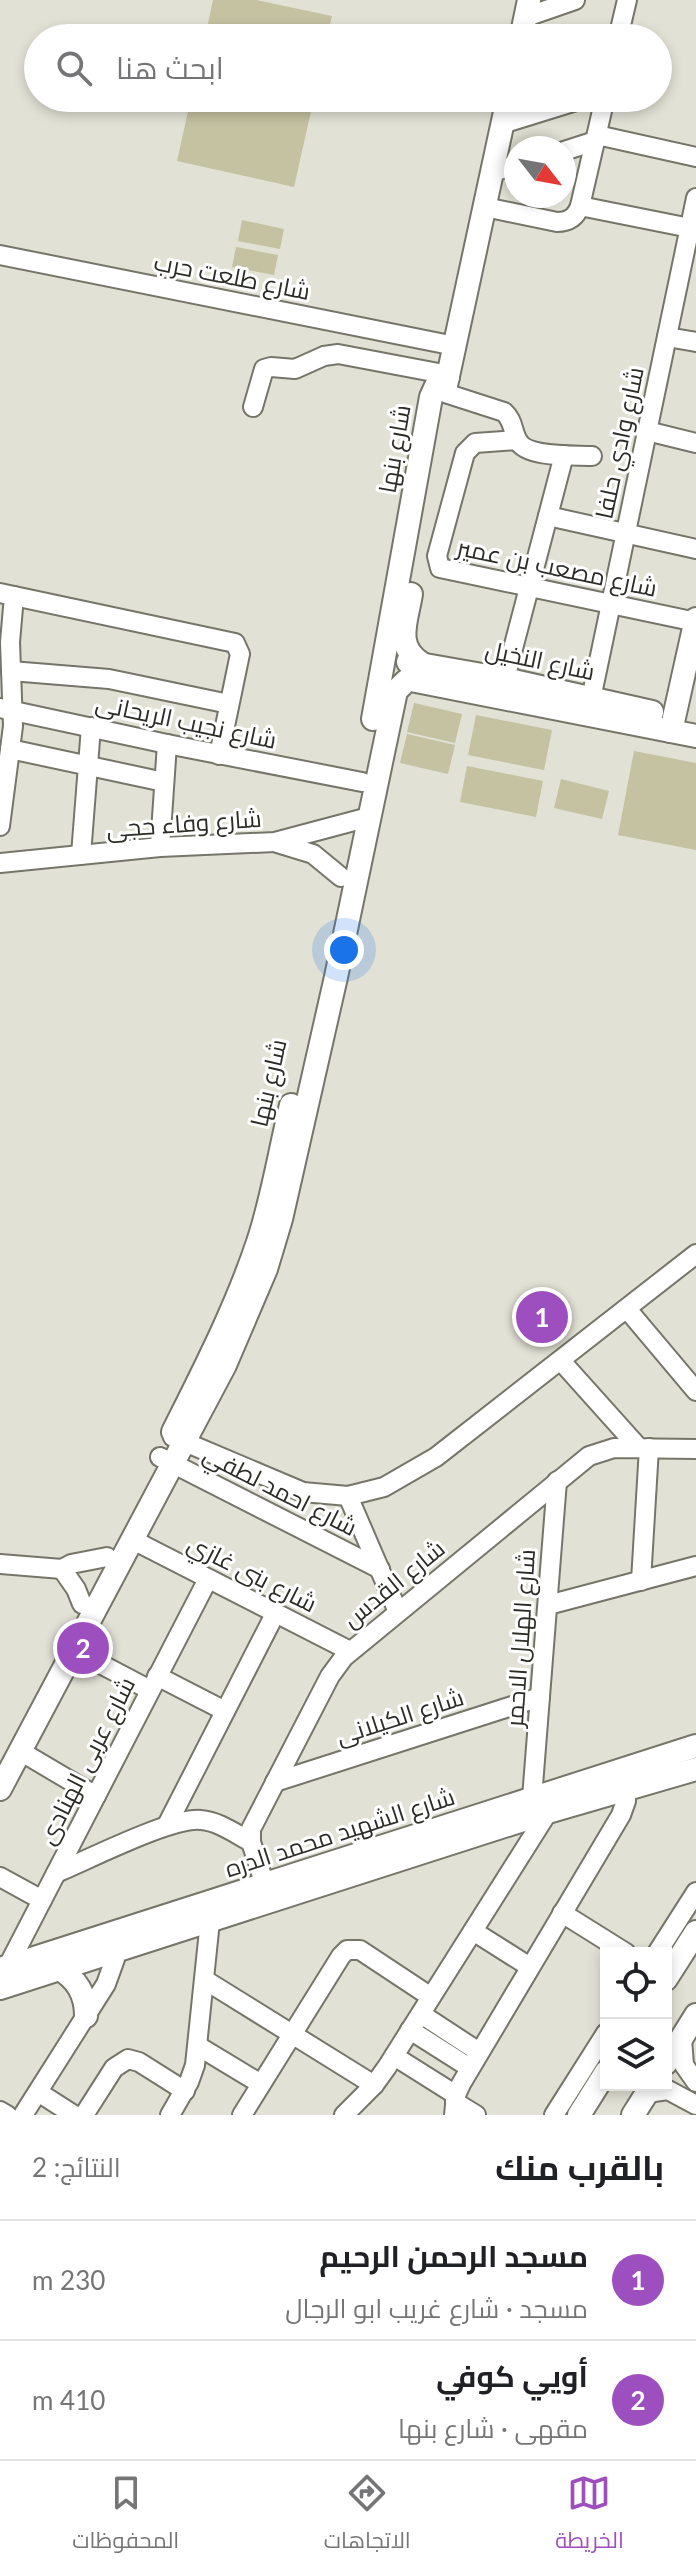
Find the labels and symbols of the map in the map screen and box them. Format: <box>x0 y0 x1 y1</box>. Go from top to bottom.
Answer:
north arrow <box>504 136 576 208</box>
street label: شارع طلعت حرب <box>151 246 313 308</box>
street label: شارع وادي حلفا <box>588 364 654 522</box>
street label: شارع بنها <box>372 402 418 496</box>
street label: شارع مصعب بن عمير <box>452 531 660 605</box>
street label: شارع النخيل <box>482 634 598 688</box>
street label: شارع نجيب الريحانى <box>93 687 279 757</box>
street label: شارع وفاء حجى <box>105 803 263 845</box>
your location <box>324 930 364 970</box>
street label: شارع بنها <box>243 1036 295 1130</box>
pin: 1 <box>516 1287 568 1347</box>
street label: شارع احمد لطفي <box>196 1438 362 1546</box>
street label: شارع بنى غازي <box>181 1528 322 1622</box>
street label: شارع القدس <box>336 1533 452 1635</box>
street label: شارع الهلال الاحمر <box>499 1548 543 1730</box>
pin: 2 <box>57 1618 109 1678</box>
street label: شارع عربى الهنادى <box>31 1672 143 1850</box>
street label: شارع الكيلانى <box>332 1681 468 1753</box>
street label: شارع الشهيد محمد الدره <box>221 1781 459 1885</box>

